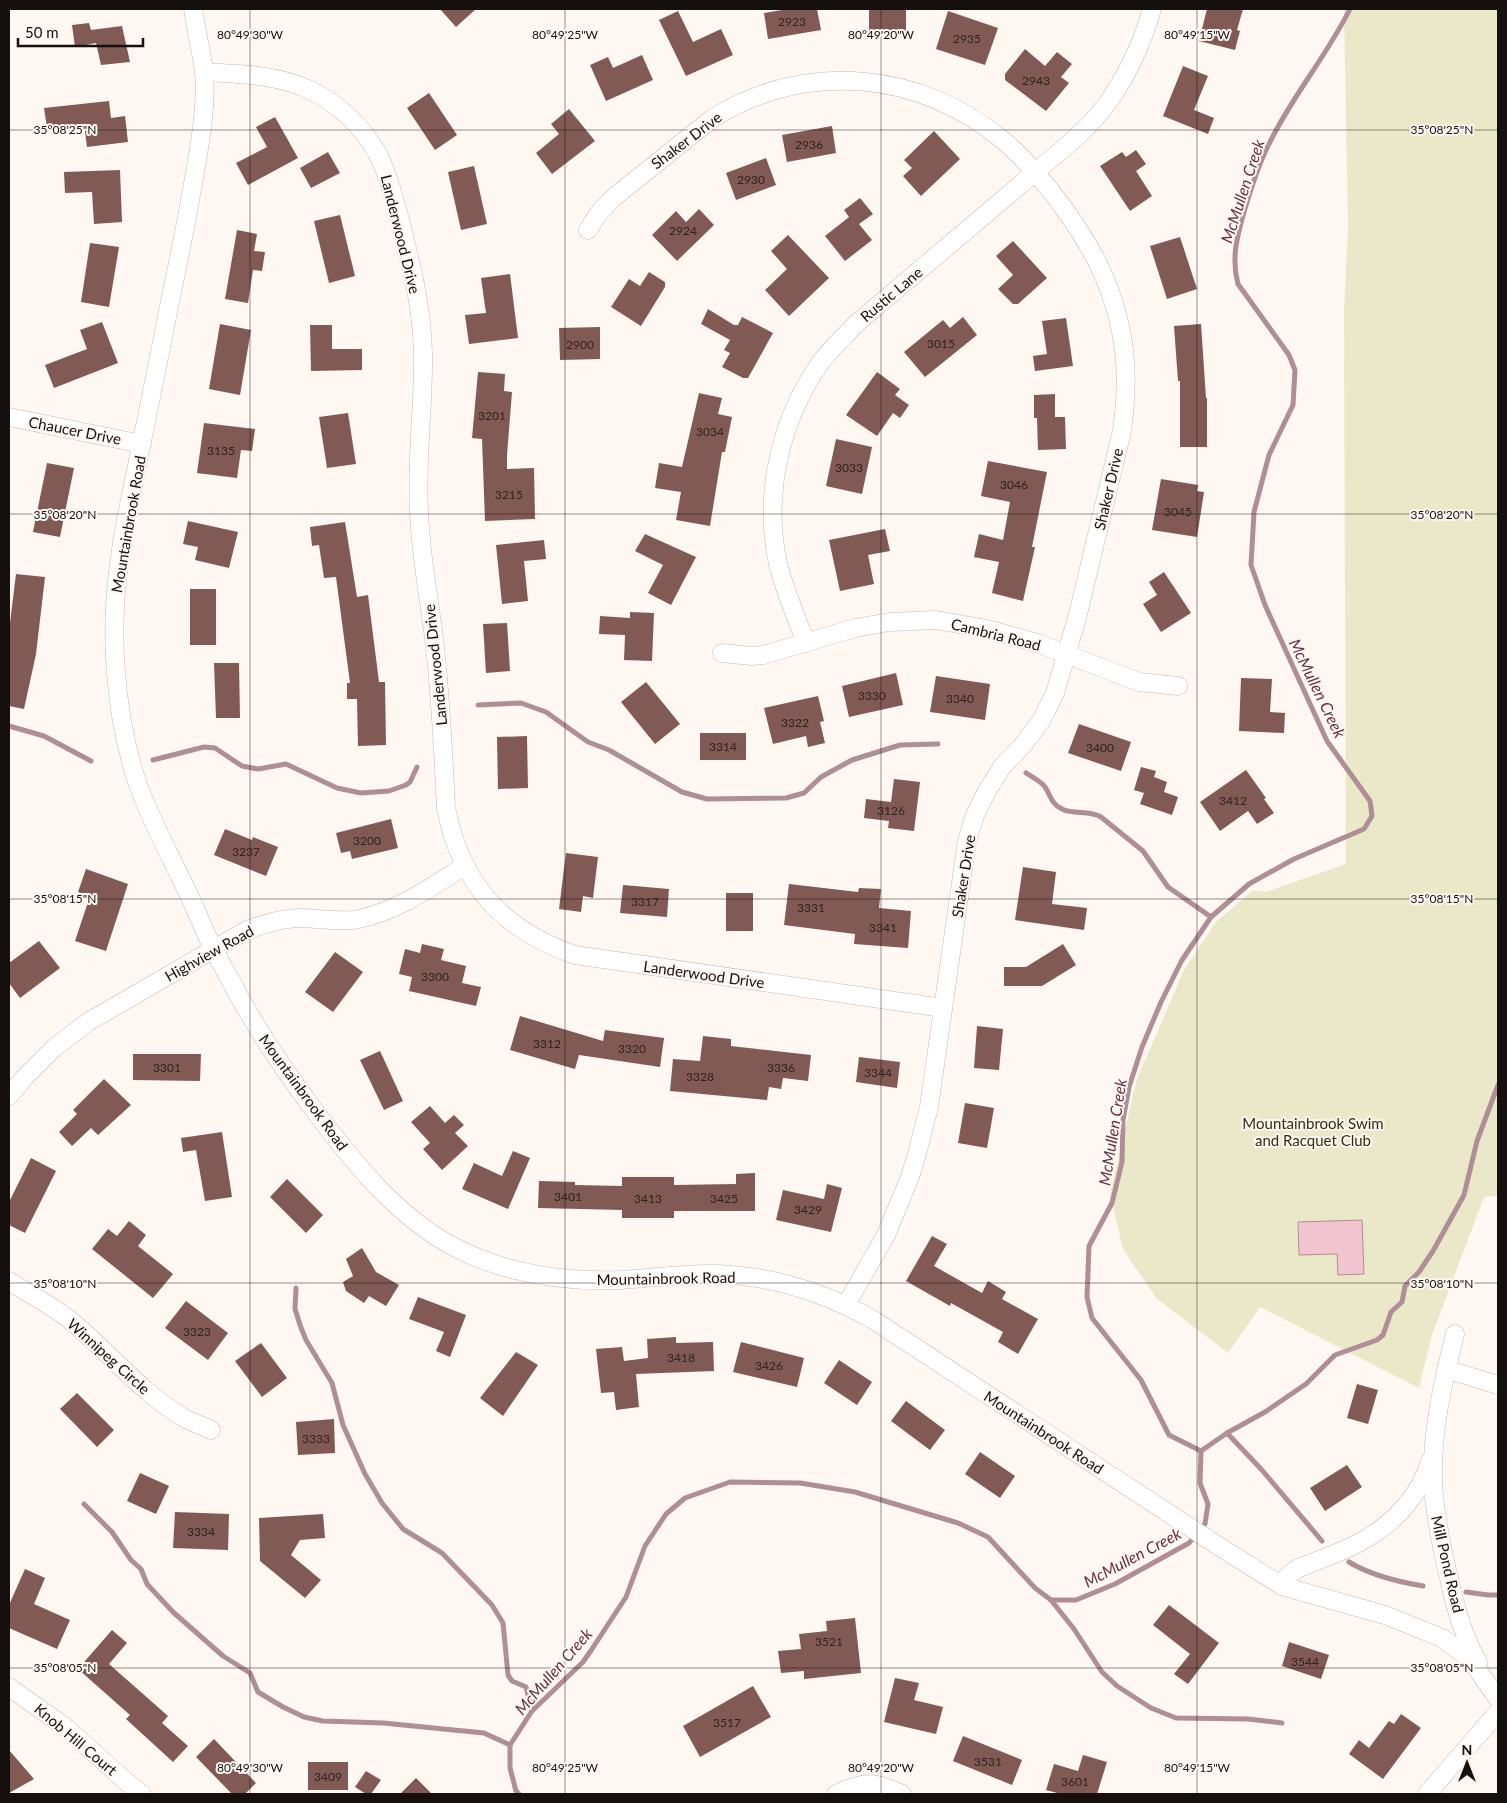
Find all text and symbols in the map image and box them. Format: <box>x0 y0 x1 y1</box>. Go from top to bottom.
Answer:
house number: 2923 <box>778 14 806 29</box>
scale bar <box>18 15 142 47</box>
text: 50 m <box>25 23 59 41</box>
text: 80°49'30"W <box>217 27 284 42</box>
text: 80°49'25"W <box>532 27 599 42</box>
text: 80°49'20"W <box>848 27 915 42</box>
text: 80°49'15"W <box>1164 27 1231 42</box>
house number: 2935 <box>953 31 981 46</box>
house number: 2943 <box>1022 73 1050 88</box>
street label: Shaker Drive <box>647 108 725 172</box>
text: 35°08'25"N <box>34 122 96 137</box>
text: 35°08'25"N <box>1411 122 1473 137</box>
water label: McMullen Creek <box>1216 136 1268 245</box>
house number: 2936 <box>795 137 823 152</box>
house number: 2930 <box>737 172 765 187</box>
street label: Landerwood Drive <box>378 173 425 295</box>
house number: 2924 <box>669 223 697 238</box>
street label: Rustic Lane <box>856 263 926 325</box>
house number: 3015 <box>927 336 955 351</box>
house number: 2900 <box>566 337 594 352</box>
house number: 3201 <box>478 408 506 423</box>
street label: Chaucer Drive <box>27 412 123 448</box>
house number: 3034 <box>696 424 724 439</box>
house number: 3135 <box>207 443 235 458</box>
street label: Shaker Drive <box>1090 446 1126 532</box>
street label: Mountainbrook Road <box>107 454 149 594</box>
house number: 3033 <box>835 460 863 475</box>
house number: 3046 <box>1000 477 1028 492</box>
house number: 3215 <box>495 487 523 502</box>
house number: 3045 <box>1164 504 1192 519</box>
text: 35°08'20"N <box>34 507 96 522</box>
text: 35°08'20"N <box>1411 507 1473 522</box>
street label: Landerwood Drive <box>420 603 450 727</box>
street label: Cambria Road <box>949 614 1043 654</box>
water label: McMullen Creek <box>1286 635 1350 741</box>
house number: 3330 <box>858 688 886 703</box>
house number: 3340 <box>946 691 974 706</box>
house number: 3322 <box>781 715 809 730</box>
house number: 3314 <box>709 739 737 754</box>
house number: 3400 <box>1086 740 1114 755</box>
house number: 3412 <box>1219 793 1247 808</box>
house number: 3126 <box>877 803 905 818</box>
house number: 3200 <box>353 833 381 848</box>
street label: Shaker Drive <box>948 833 978 919</box>
house number: 3237 <box>232 844 260 859</box>
text: 35°08'15"N <box>34 891 96 906</box>
text: 35°08'15"N <box>1411 891 1473 906</box>
house number: 3317 <box>631 894 659 909</box>
house number: 3331 <box>797 900 825 915</box>
house number: 3341 <box>869 920 897 935</box>
street label: Highview Road <box>161 921 257 985</box>
street label: Landerwood Drive <box>642 957 766 991</box>
house number: 3300 <box>421 969 449 984</box>
street label: Mountainbrook Road <box>256 1031 352 1153</box>
house number: 3312 <box>533 1036 561 1051</box>
house number: 3320 <box>618 1041 646 1056</box>
house number: 3301 <box>153 1060 181 1075</box>
house number: 3336 <box>767 1060 795 1075</box>
house number: 3344 <box>864 1065 892 1080</box>
house number: 3328 <box>686 1069 714 1084</box>
water label: McMullen Creek <box>1094 1077 1130 1187</box>
park label: Mountainbrook Swim and Racquet Club <box>1242 1114 1384 1149</box>
house number: 3401 <box>554 1189 582 1204</box>
house number: 3413 <box>634 1191 662 1206</box>
house number: 3425 <box>710 1191 738 1206</box>
house number: 3429 <box>794 1202 822 1217</box>
street label: Mountainbrook Road <box>596 1268 736 1288</box>
text: 35°08'10"N <box>34 1276 96 1291</box>
text: 35°08'10"N <box>1411 1276 1473 1291</box>
street label: Winnipeg Circle <box>64 1314 154 1398</box>
house number: 3323 <box>183 1324 211 1339</box>
house number: 3418 <box>667 1350 695 1365</box>
house number: 3426 <box>755 1358 783 1373</box>
street label: Mountainbrook Road <box>981 1387 1107 1477</box>
house number: 3333 <box>302 1431 330 1446</box>
street label: Mill Pond Road <box>1428 1514 1468 1614</box>
water label: McMullen Creek <box>1080 1523 1184 1591</box>
house number: 3334 <box>187 1524 215 1539</box>
water label: McMullen Creek <box>510 1624 596 1718</box>
house number: 3521 <box>815 1634 843 1649</box>
house number: 3544 <box>1291 1654 1319 1669</box>
text: 35°08'05"N <box>34 1660 96 1675</box>
text: 35°08'05"N <box>1411 1660 1473 1675</box>
street label: Knob Hill Court <box>31 1699 122 1779</box>
house number: 3517 <box>713 1715 741 1730</box>
north arrow <box>1442 1738 1492 1788</box>
text: N <box>1462 1741 1472 1758</box>
house number: 3531 <box>974 1754 1002 1769</box>
text: 80°49'30"W <box>217 1760 284 1775</box>
text: 80°49'25"W <box>532 1760 599 1775</box>
text: 80°49'20"W <box>848 1760 915 1775</box>
text: 80°49'15"W <box>1164 1760 1231 1775</box>
house number: 3409 <box>314 1769 342 1784</box>
house number: 3601 <box>1061 1774 1089 1789</box>

